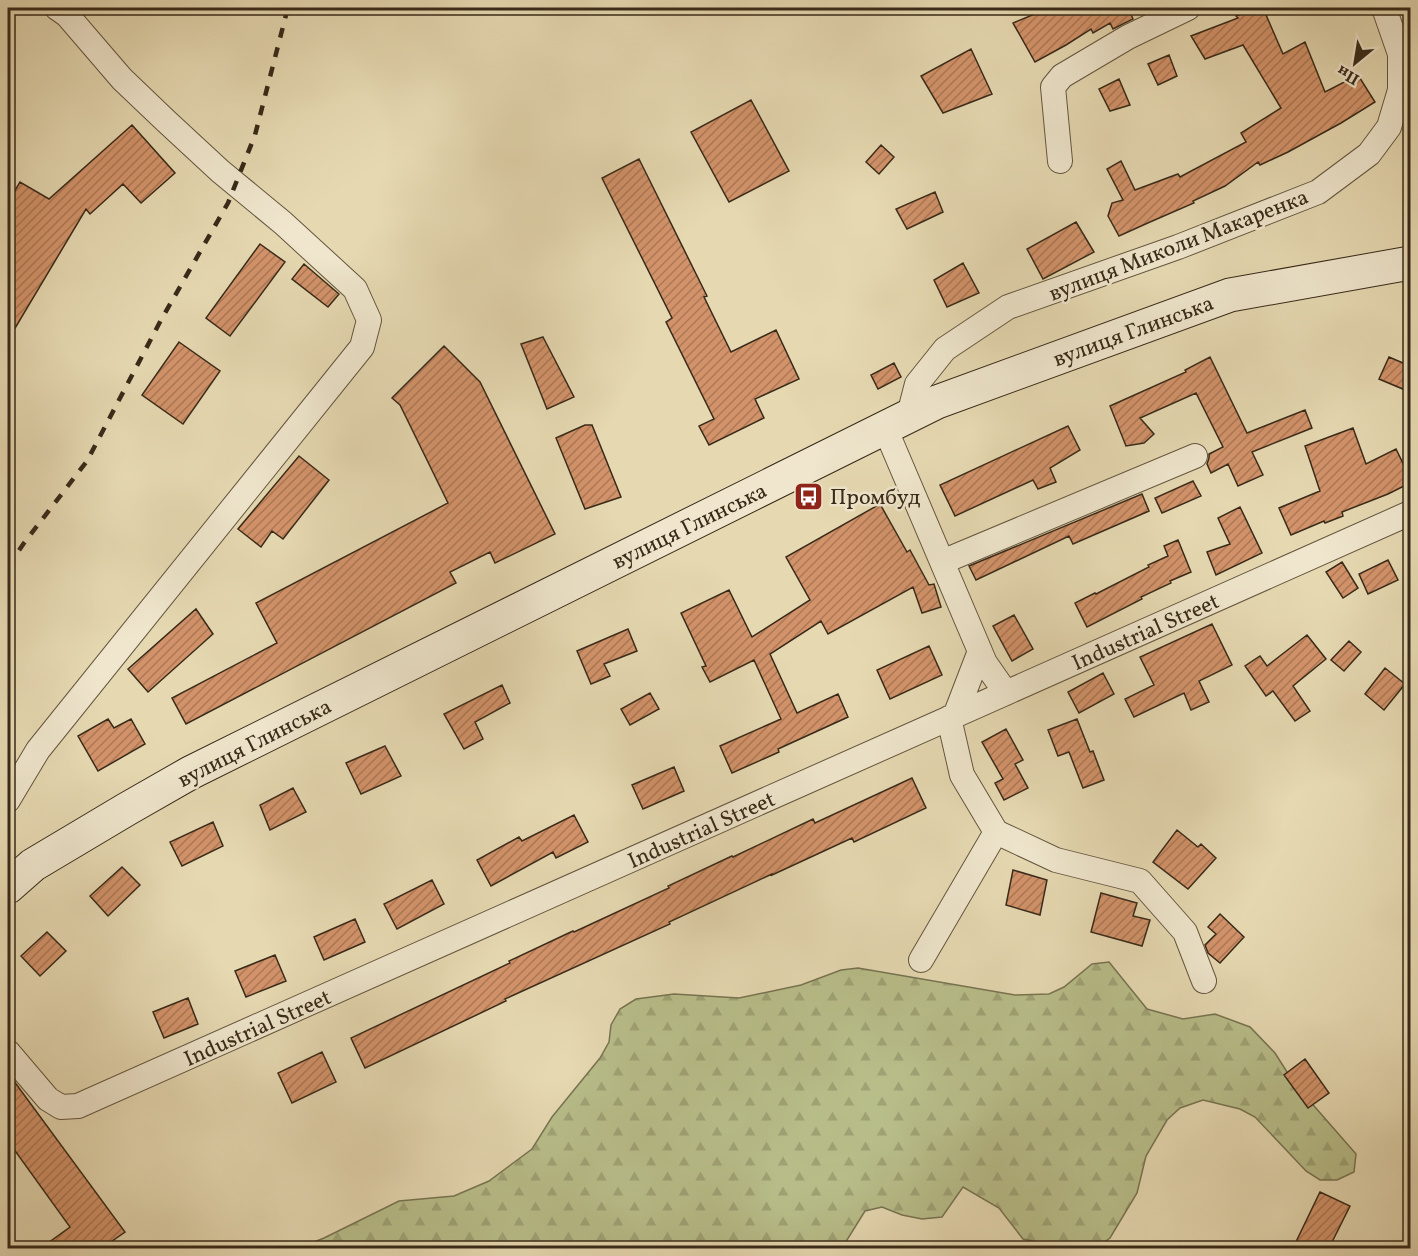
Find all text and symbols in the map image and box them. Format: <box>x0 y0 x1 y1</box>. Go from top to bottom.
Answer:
north arrow <box>1325 33 1385 93</box>
text: Пн <box>1333 59 1364 89</box>
street label: вулиця Миколи Макаренка <box>1045 182 1313 310</box>
street label: вулиця Глинська <box>1049 289 1219 376</box>
street label: вулиця Глинська <box>607 476 773 578</box>
bus stop icon: Промбуд <box>793 480 825 512</box>
place label: Промбуд <box>830 483 921 514</box>
street label: Industrial Street <box>1067 587 1225 680</box>
street label: вулиця Глинська <box>173 692 337 796</box>
street label: Industrial Street <box>623 785 781 878</box>
street label: Industrial Street <box>179 983 337 1076</box>

